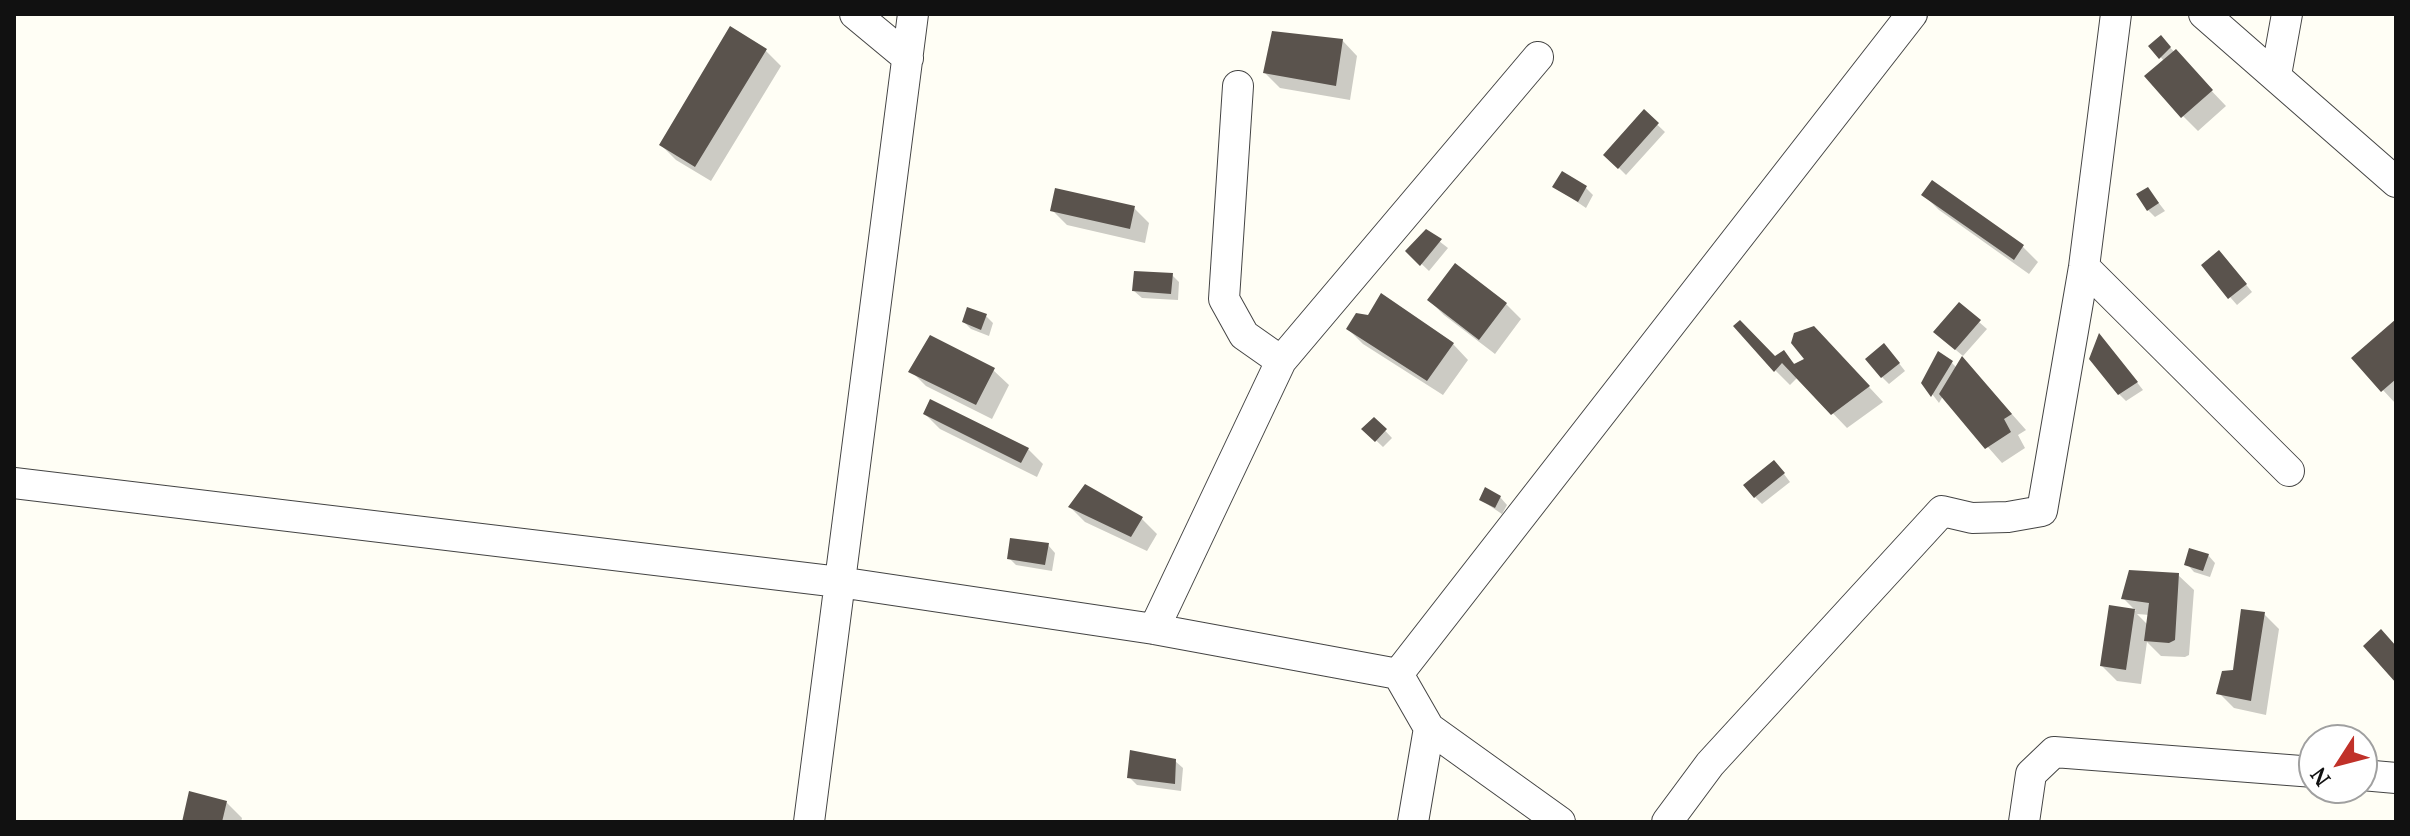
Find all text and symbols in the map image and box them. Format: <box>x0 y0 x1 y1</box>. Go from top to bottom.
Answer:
north arrow <box>2298 724 2378 804</box>
text: N <box>2303 762 2336 792</box>

